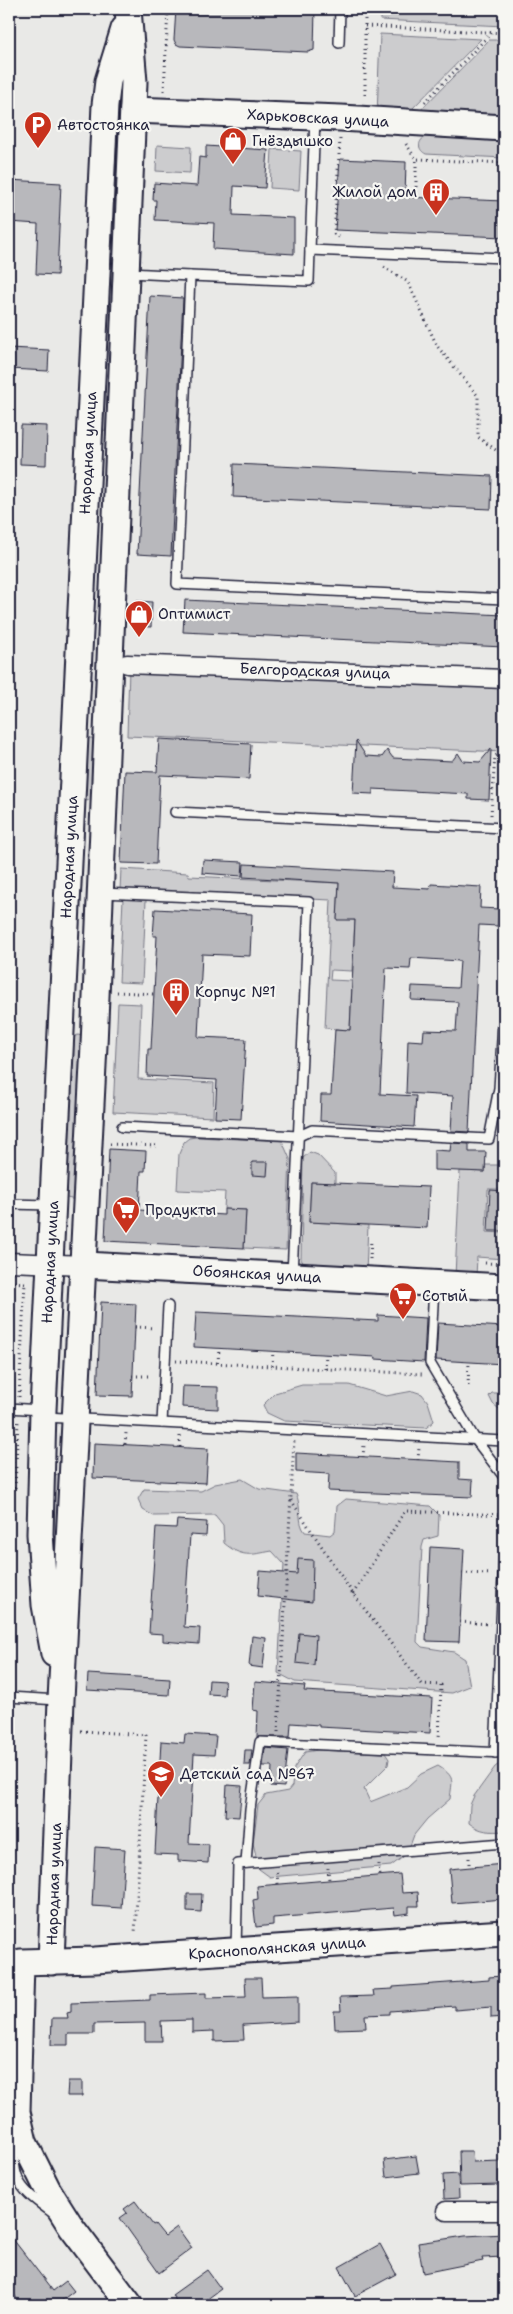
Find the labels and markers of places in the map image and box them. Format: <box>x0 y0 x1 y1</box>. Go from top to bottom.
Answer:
parking icon: Автостоянка <box>23 110 53 149</box>
place label: Автостоянка <box>57 115 150 135</box>
shop icon: Гнёздышко <box>218 126 248 165</box>
place label: Гнёздышко <box>252 131 333 151</box>
building icon: Жилой дом <box>421 177 451 216</box>
place label: Жилой дом <box>332 182 417 202</box>
shop icon: Оптимист <box>124 599 154 638</box>
place label: Оптимист <box>158 604 231 624</box>
building icon: Корпус №1 <box>161 977 191 1016</box>
place label: Корпус №1 <box>195 982 276 1002</box>
supermarket icon: Продукты <box>111 1195 141 1234</box>
place label: Продукты <box>145 1200 216 1220</box>
supermarket icon: Сотый <box>388 1281 418 1320</box>
place label: Сотый <box>422 1286 468 1306</box>
school or university icon: Детский сад №67 <box>146 1759 176 1798</box>
place label: Детский сад №67 <box>180 1764 315 1784</box>

